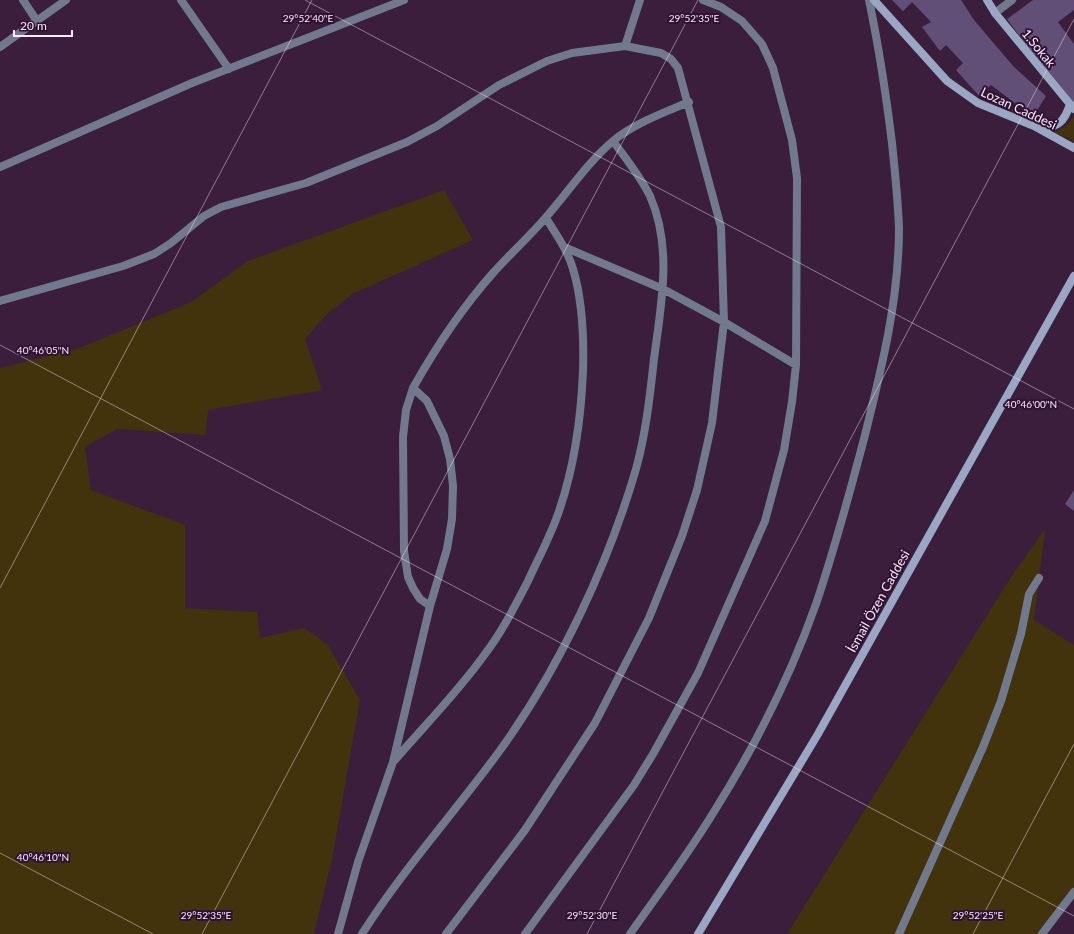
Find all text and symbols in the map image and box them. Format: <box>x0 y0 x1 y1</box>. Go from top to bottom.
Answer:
scale bar <box>14 12 72 38</box>
text: 29°52'40"E <box>283 12 333 24</box>
text: 29°52'35"E <box>669 12 719 24</box>
text: 20 m <box>20 18 47 33</box>
street label: 1.Sokak <box>1019 26 1060 71</box>
street label: Lozan Caddesi <box>979 83 1059 133</box>
text: 40°46'05"N <box>17 344 69 356</box>
text: 40°46'00"N <box>1005 398 1057 410</box>
street label: İsmail Özen Caddesi <box>843 547 913 655</box>
text: 40°46'10"N <box>17 851 69 863</box>
text: 29°52'35"E <box>181 909 231 921</box>
text: 29°52'30"E <box>567 909 617 921</box>
text: 29°52'25"E <box>953 909 1003 921</box>

